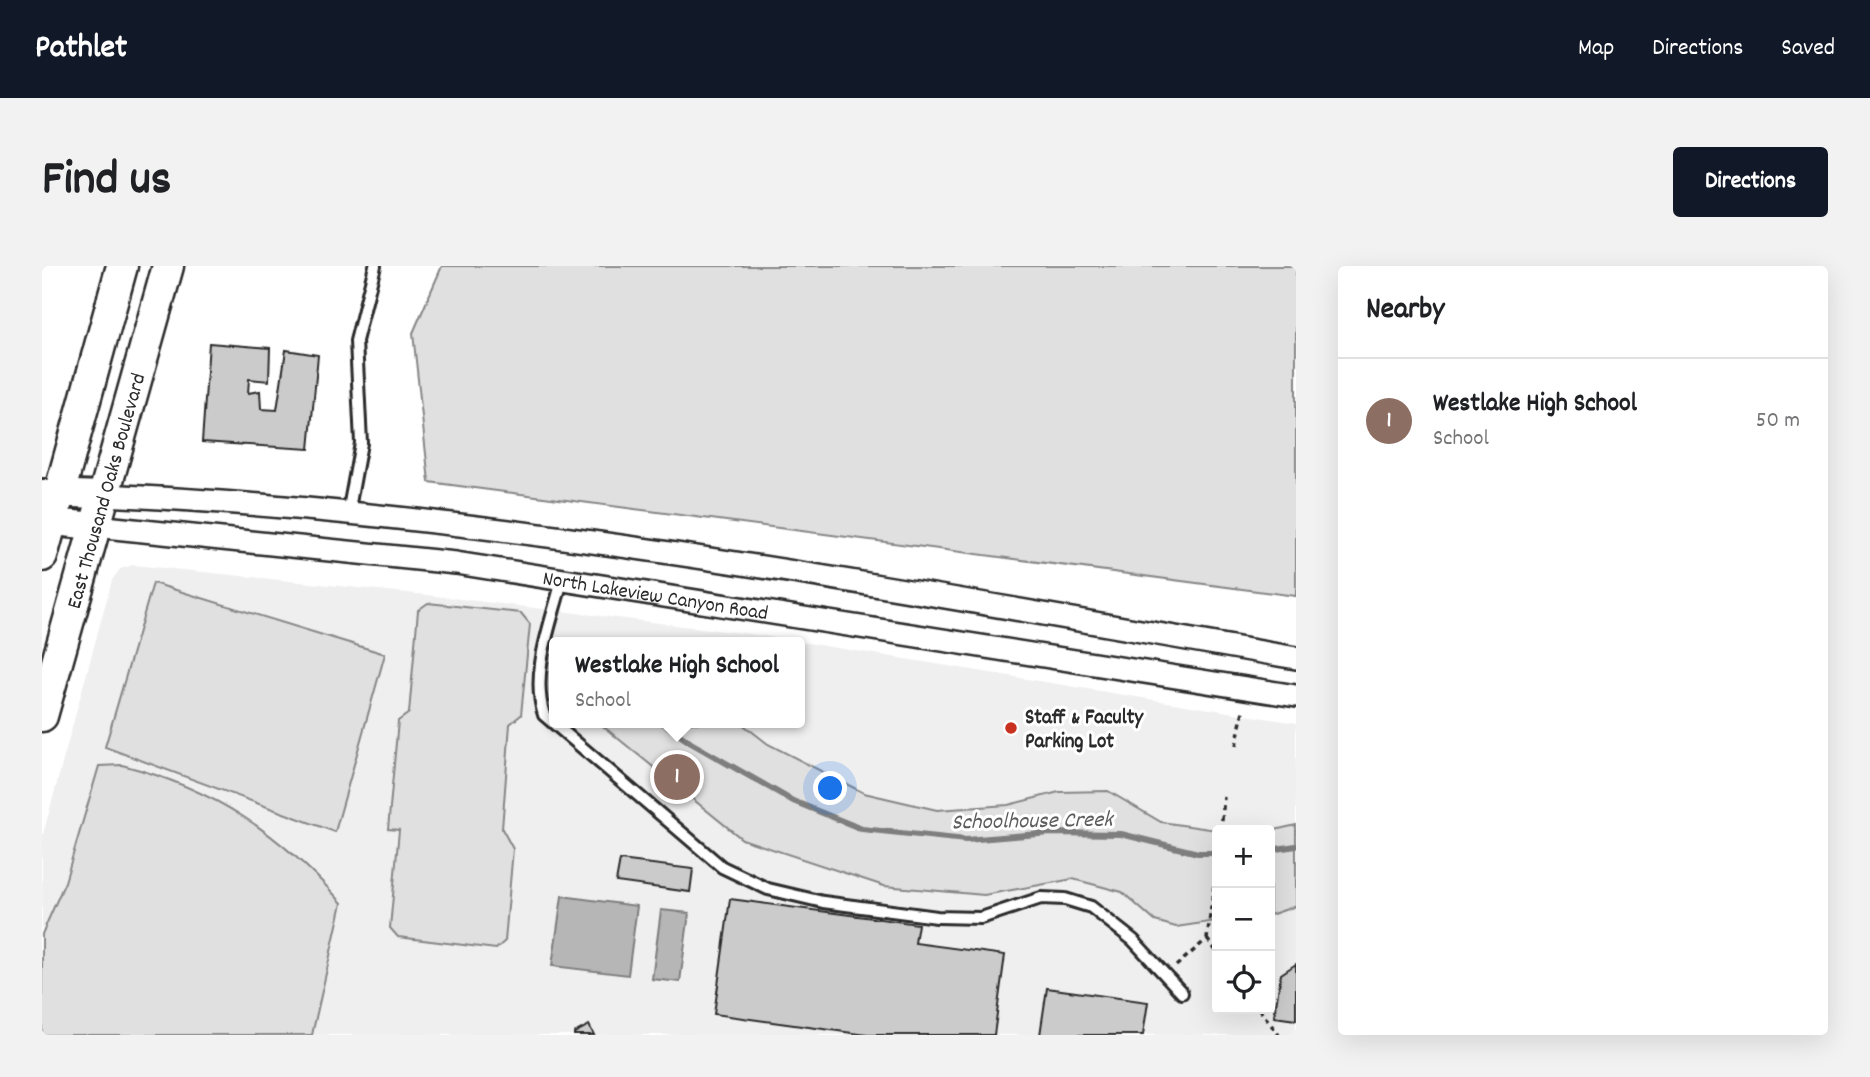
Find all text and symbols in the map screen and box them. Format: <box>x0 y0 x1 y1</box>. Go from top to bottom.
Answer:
text: Pathlet <box>35 26 127 73</box>
text: Map <box>1578 32 1614 66</box>
text: Directions <box>1652 32 1743 66</box>
text: Saved <box>1781 32 1835 66</box>
text: Find us <box>42 147 171 217</box>
button: Directions <box>1673 147 1828 217</box>
text: Nearby <box>1366 290 1444 333</box>
street label: East Thousand Oaks Boulevard <box>61 370 155 613</box>
text: Westlake High School <box>1433 386 1637 423</box>
text: 1 <box>1386 405 1392 438</box>
text: 50 m <box>1756 405 1800 438</box>
text: School <box>1433 423 1489 456</box>
street label: North Lakeview Canyon Road <box>540 565 770 630</box>
popup <box>549 637 805 728</box>
text: Westlake High School <box>575 648 779 685</box>
text: School <box>575 685 631 718</box>
place label: Staff & Faculty Parking Lot <box>1025 704 1144 758</box>
marker: Staff & Faculty Parking Lot <box>1003 720 1019 736</box>
pin: 1 <box>654 751 700 803</box>
your location <box>813 771 847 805</box>
water label: Schoolhouse Creek <box>951 805 1115 840</box>
map controls <box>1212 825 1275 1014</box>
button: + <box>1212 825 1275 888</box>
button: − <box>1212 888 1275 951</box>
button: locate <box>1212 951 1275 1014</box>

